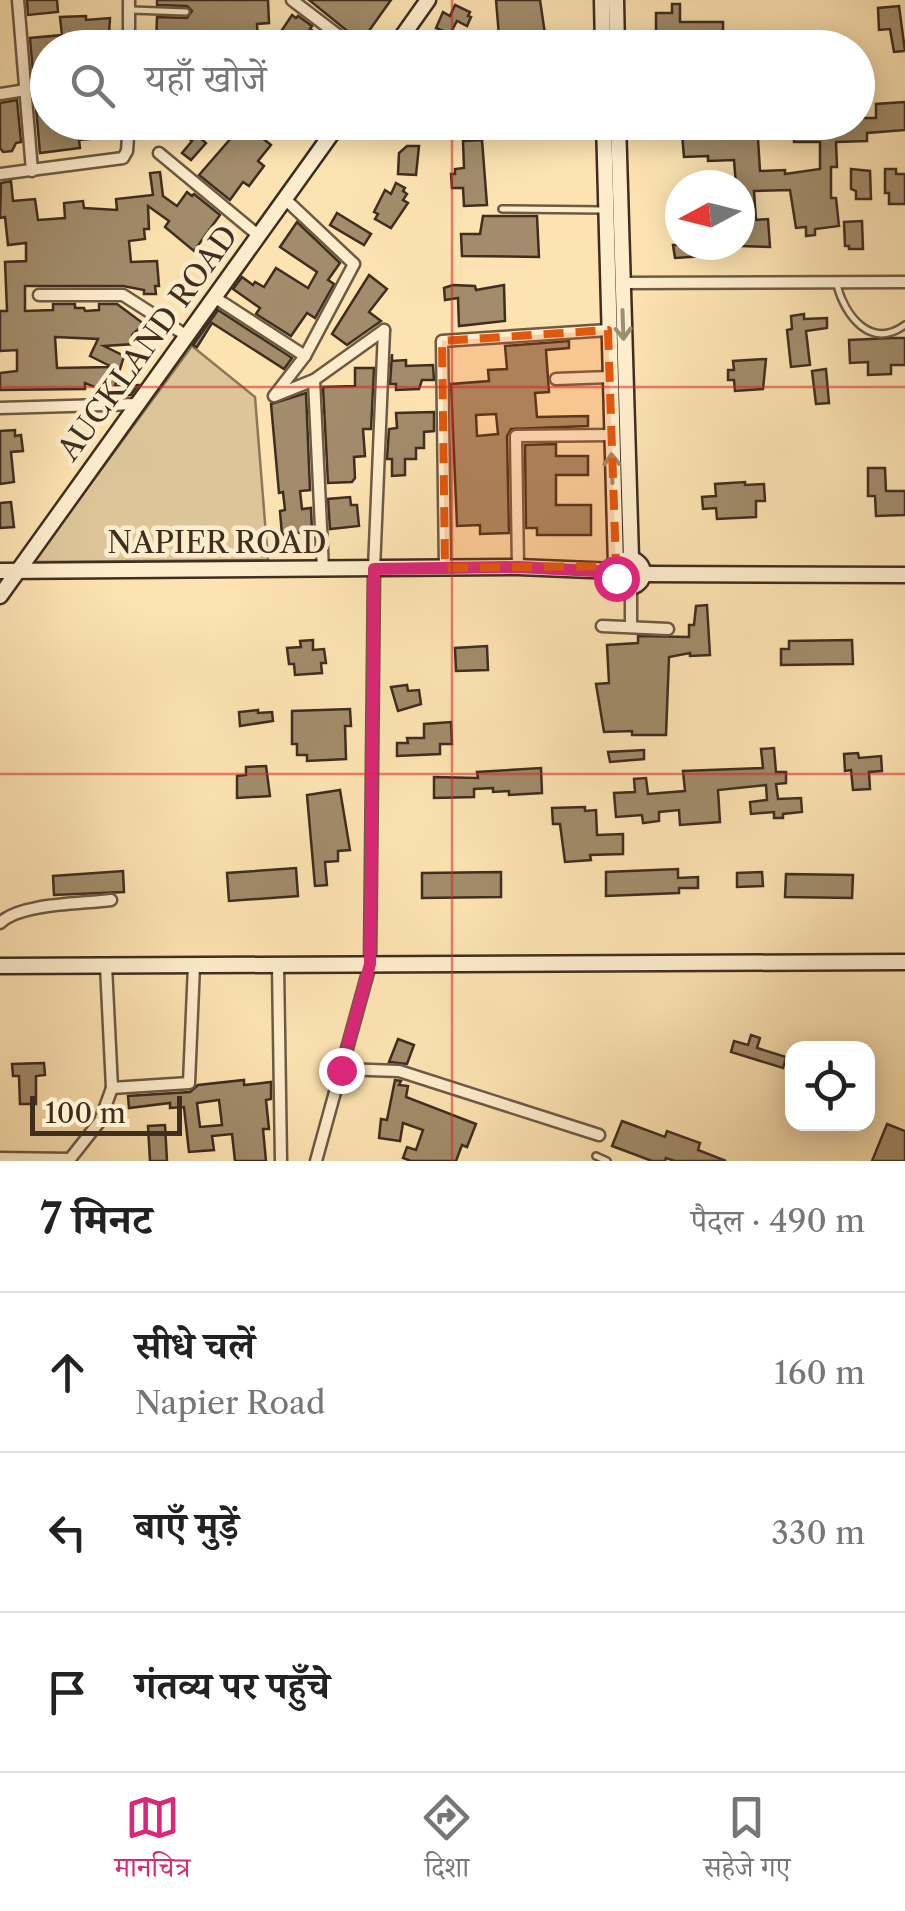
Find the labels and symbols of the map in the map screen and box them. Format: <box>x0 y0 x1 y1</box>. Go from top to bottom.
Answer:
north arrow <box>665 170 755 260</box>
street label: AUCKLAND ROAD <box>49 218 245 468</box>
one-way arrow <box>613 308 632 340</box>
one-way arrow <box>602 453 621 485</box>
street label: NAPIER ROAD <box>107 524 327 561</box>
route start <box>594 556 640 602</box>
route end <box>319 1048 365 1094</box>
scale bar <box>30 1091 182 1136</box>

